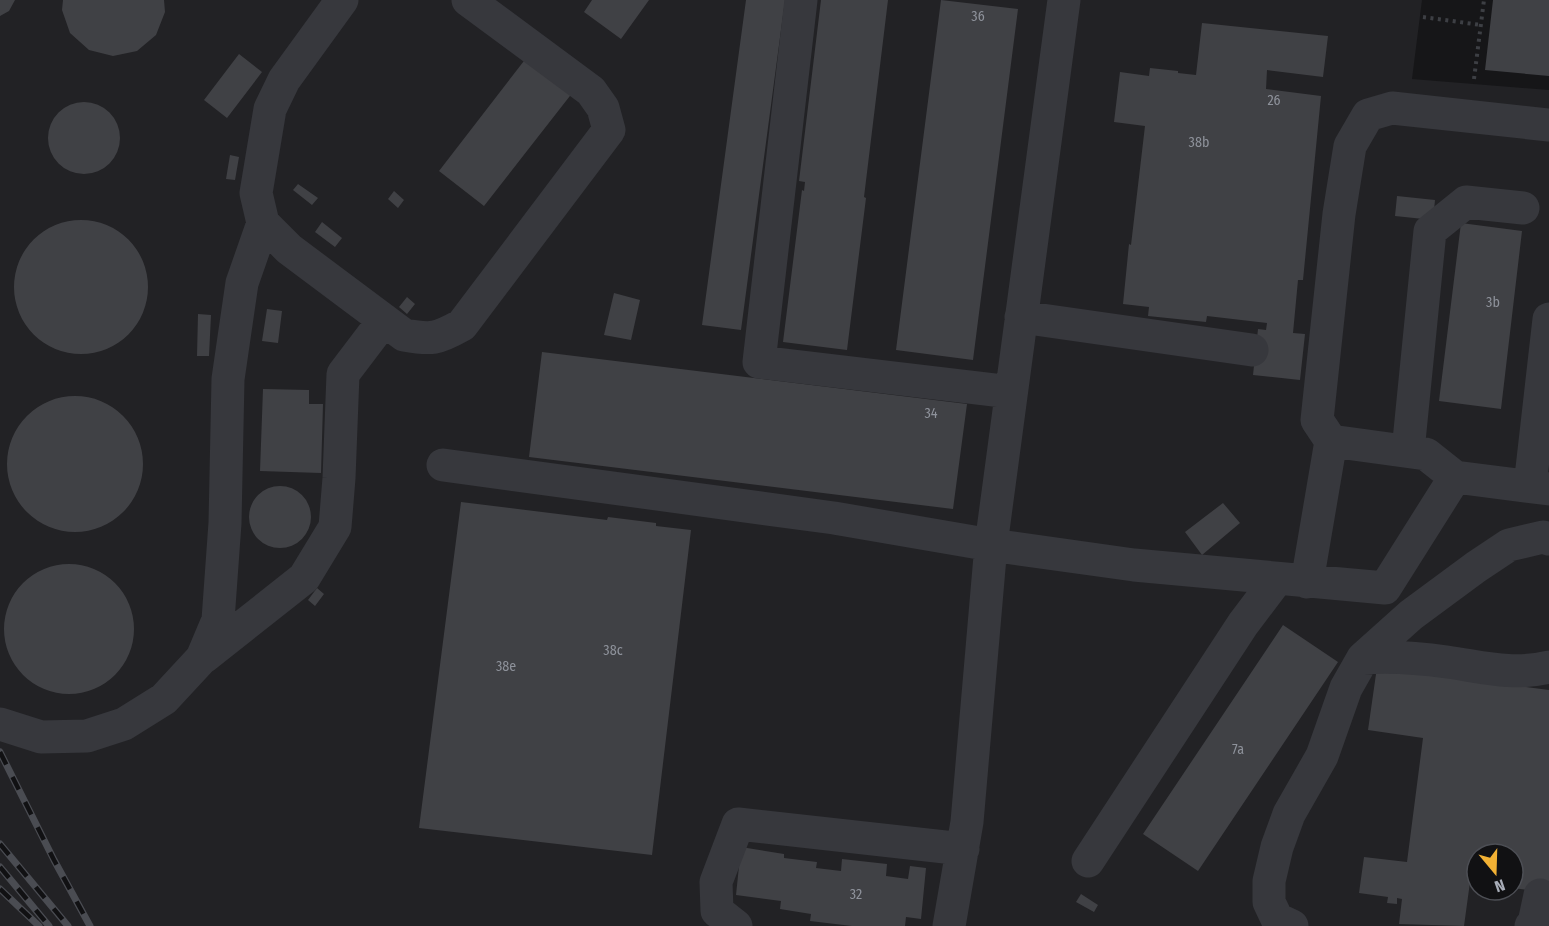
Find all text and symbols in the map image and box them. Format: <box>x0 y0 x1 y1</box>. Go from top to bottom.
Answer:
house number: 36 <box>971 8 985 25</box>
house number: 26 <box>1267 92 1281 109</box>
house number: 38b <box>1189 134 1209 151</box>
house number: 3b <box>1486 294 1500 311</box>
house number: 34 <box>924 405 938 422</box>
house number: 38c <box>603 642 623 659</box>
house number: 38e <box>496 658 516 675</box>
house number: 7a <box>1232 741 1244 758</box>
north arrow <box>1465 842 1525 902</box>
text: N <box>1492 875 1507 896</box>
house number: 32 <box>850 886 862 903</box>

